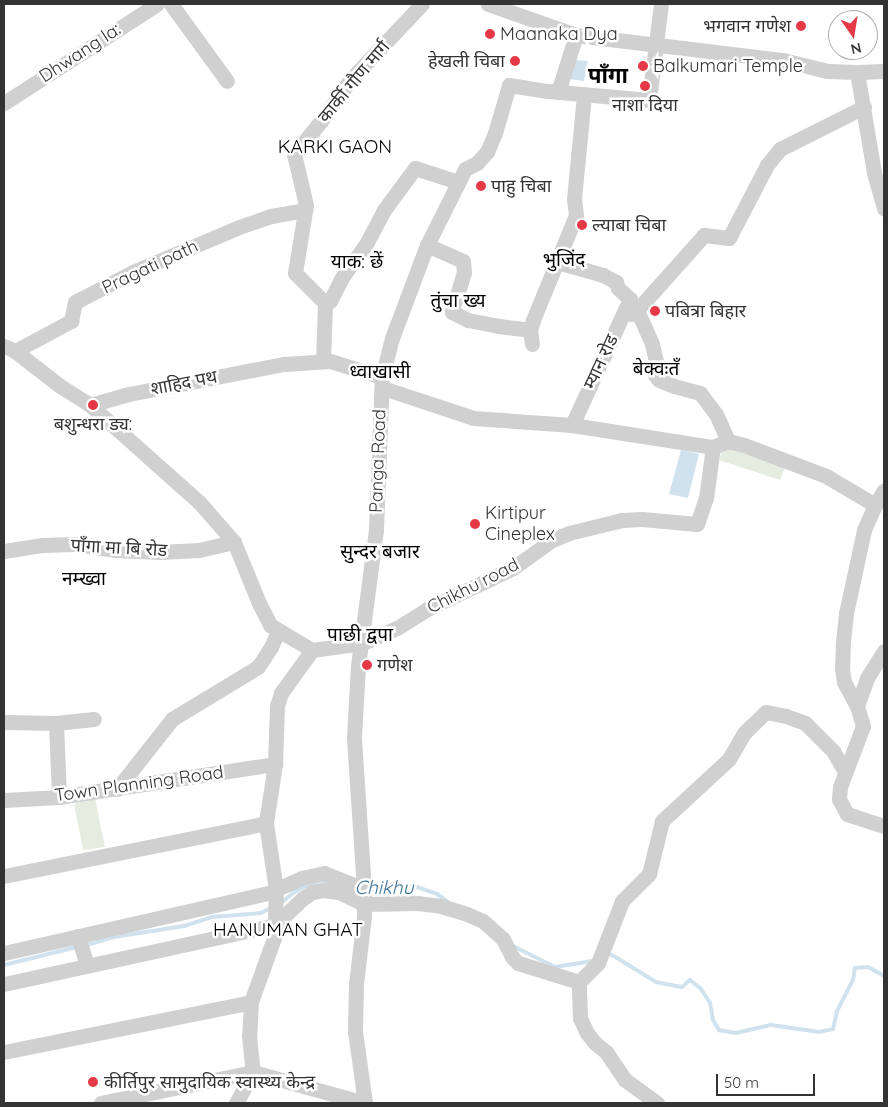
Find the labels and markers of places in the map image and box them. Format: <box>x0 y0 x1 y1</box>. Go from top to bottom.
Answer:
place label: भगवान गणेश <box>703 15 791 37</box>
marker: भगवान गणेश <box>795 20 807 32</box>
place label: Maanaka Dya <box>500 23 618 45</box>
marker: Maanaka Dya <box>484 28 496 40</box>
place label: हेखली चिबा <box>428 50 505 72</box>
marker: हेखली चिबा <box>509 55 521 67</box>
place label: Balkumari Temple <box>653 55 803 77</box>
marker: Balkumari Temple <box>637 60 649 72</box>
marker: नाशा दिया <box>639 80 651 92</box>
place label: नाशा दिया <box>612 94 678 116</box>
place label: पाहु चिबा <box>491 175 551 197</box>
marker: पाहु चिबा <box>475 180 487 192</box>
place label: ल्याबा चिबा <box>592 214 666 236</box>
marker: ल्याबा चिबा <box>576 219 588 231</box>
place label: पबित्रा बिहार <box>665 300 746 322</box>
marker: पबित्रा बिहार <box>649 305 661 317</box>
marker: बशुन्धरा ड्य: <box>87 399 99 411</box>
place label: बशुन्धरा ड्य: <box>54 413 132 435</box>
place label: Kirtipur Cineplex <box>485 503 555 546</box>
marker: Kirtipur Cineplex <box>469 518 481 530</box>
place label: गणेश <box>377 654 412 676</box>
marker: गणेश <box>361 659 373 671</box>
place label: कीर्तिपुर सामुदायिक स्वास्थ्य केन्द्र <box>104 1071 315 1093</box>
marker: कीर्तिपुर सामुदायिक स्वास्थ्य केन्द्र <box>86 1075 100 1089</box>

